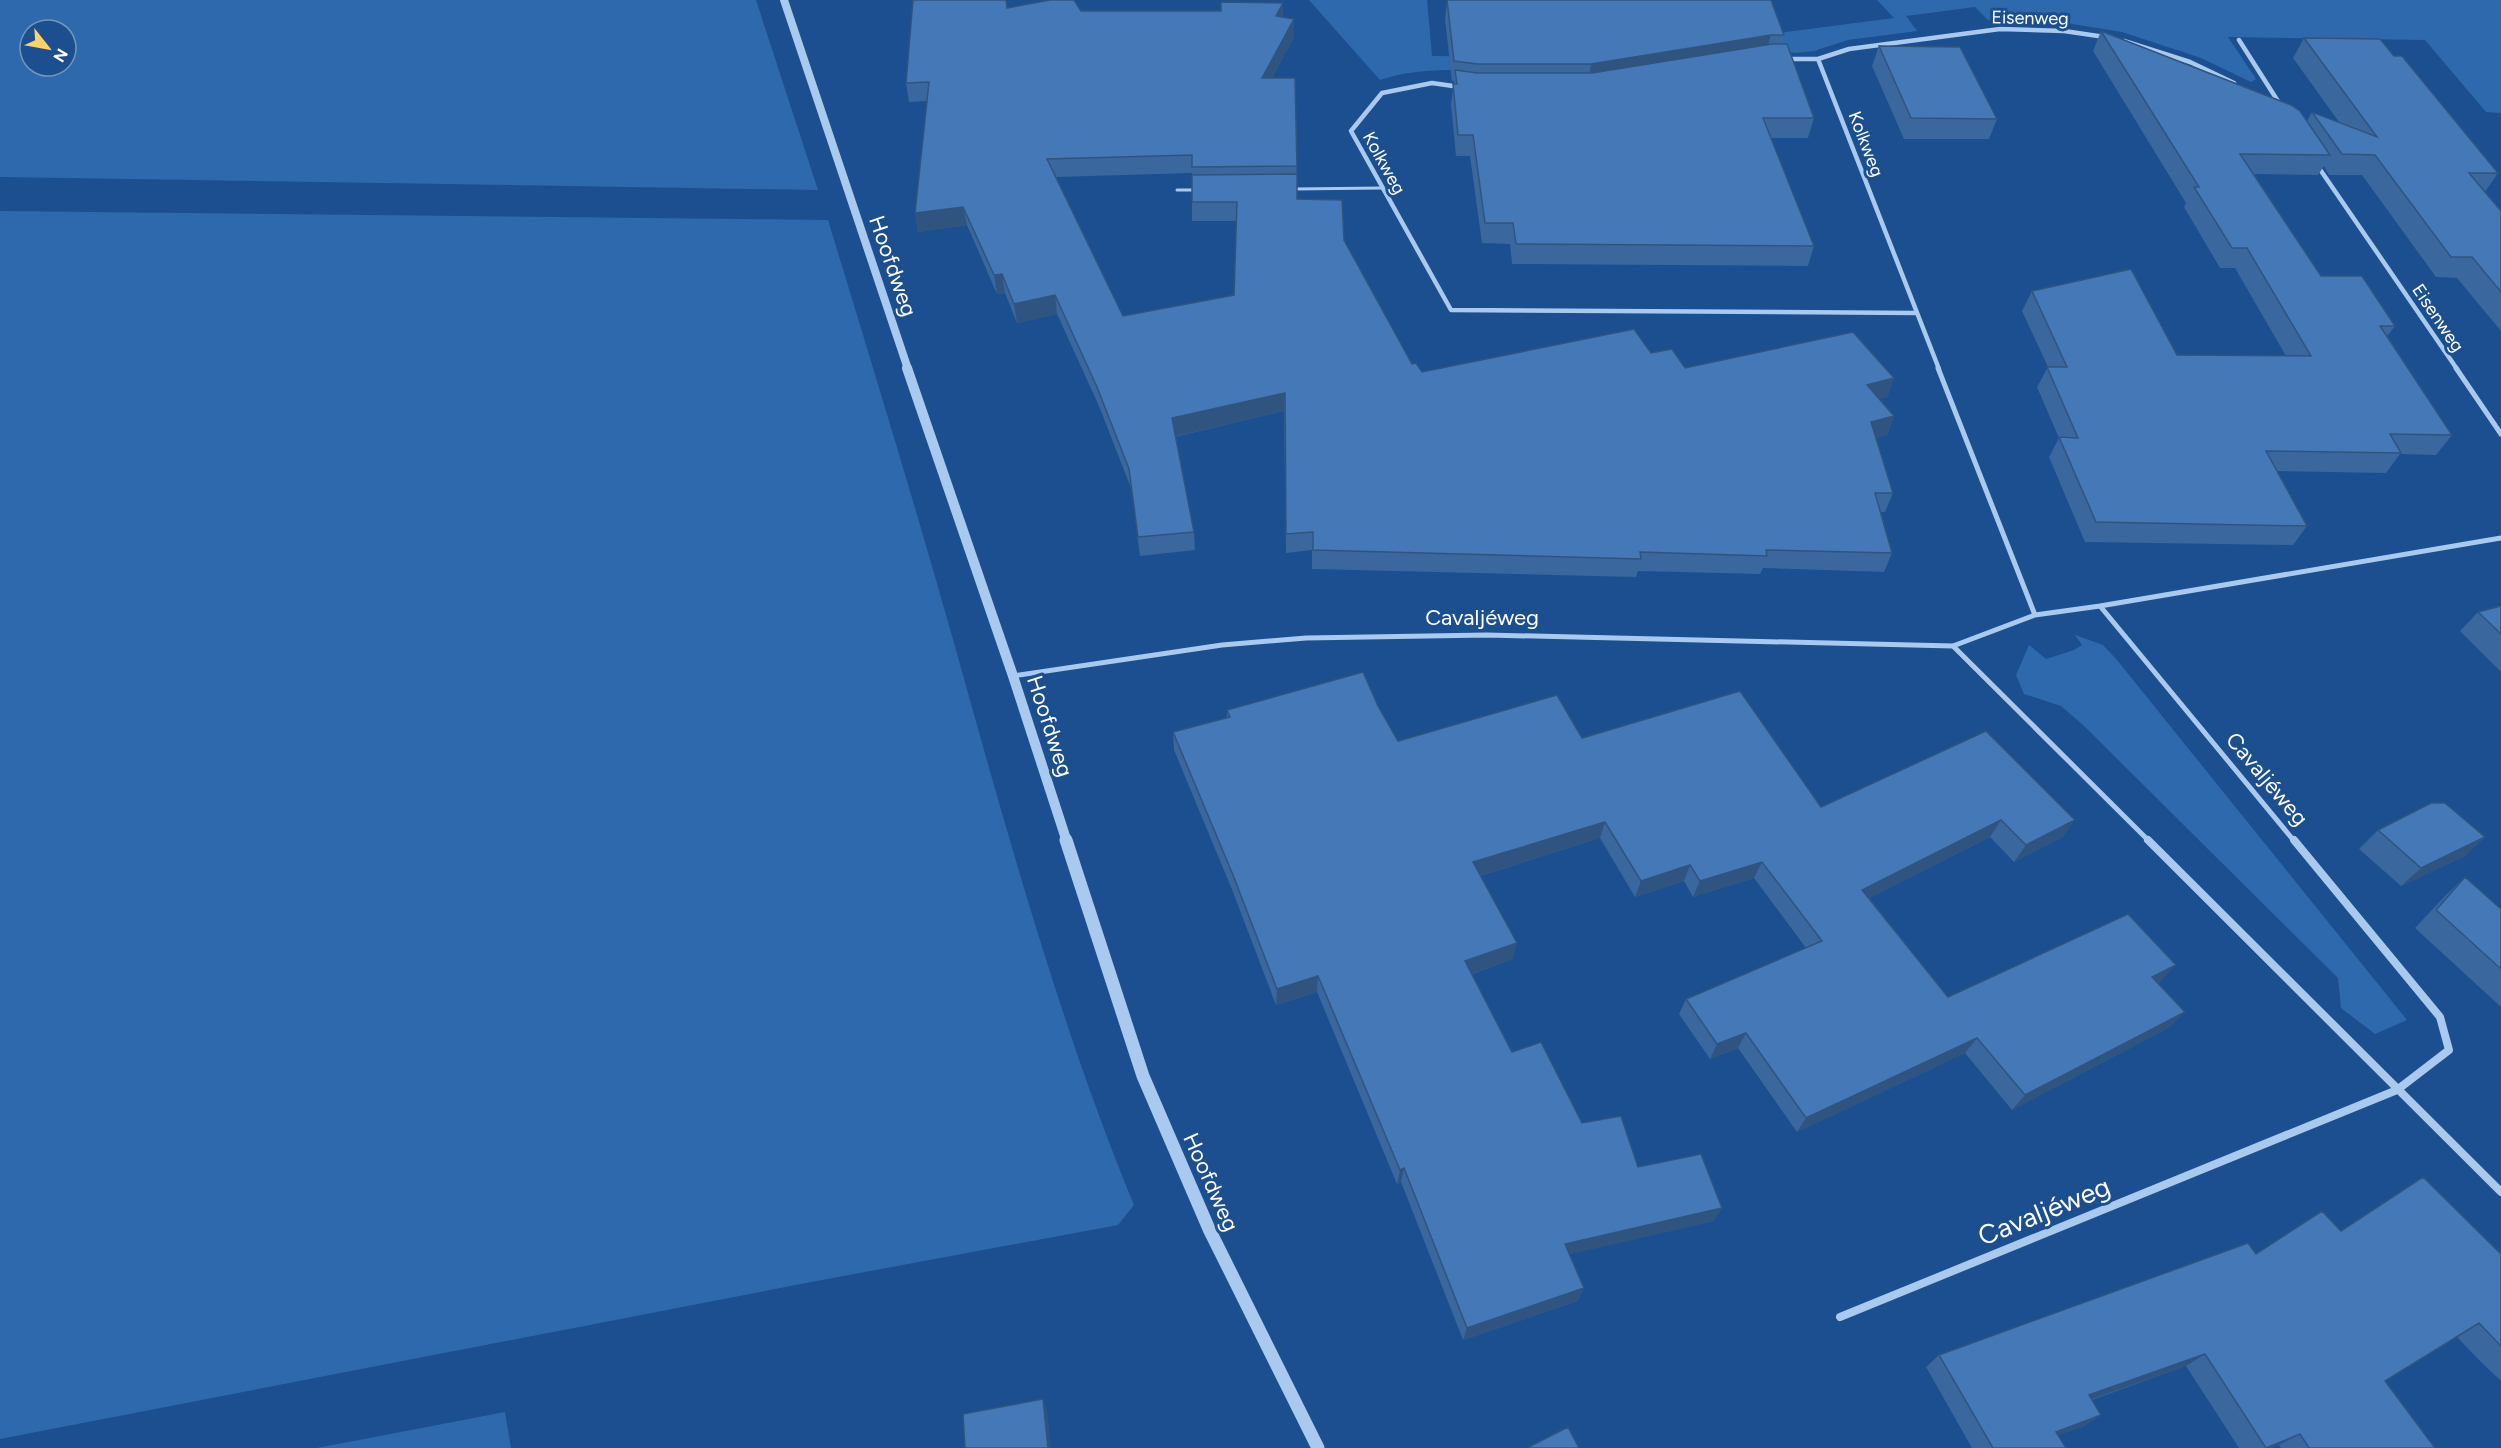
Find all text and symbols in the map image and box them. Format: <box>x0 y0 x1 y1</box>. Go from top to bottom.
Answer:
street label: Eisenweg <box>1991 6 2069 30</box>
north arrow <box>18 18 78 78</box>
text: N <box>49 45 72 66</box>
street label: Kolkweg <box>1843 108 1889 180</box>
street label: Kolkweg <box>1358 128 1410 198</box>
street label: Hoofdweg <box>863 212 923 320</box>
street label: Eisenweg <box>2407 280 2469 356</box>
street label: Cavaljéweg <box>1425 604 1539 631</box>
street label: Hoofdweg <box>1021 672 1079 780</box>
street label: Cavaljéweg <box>2220 727 2314 831</box>
street label: Hoofdweg <box>1177 1129 1245 1235</box>
street label: Cavaljéweg <box>1973 1170 2115 1252</box>

